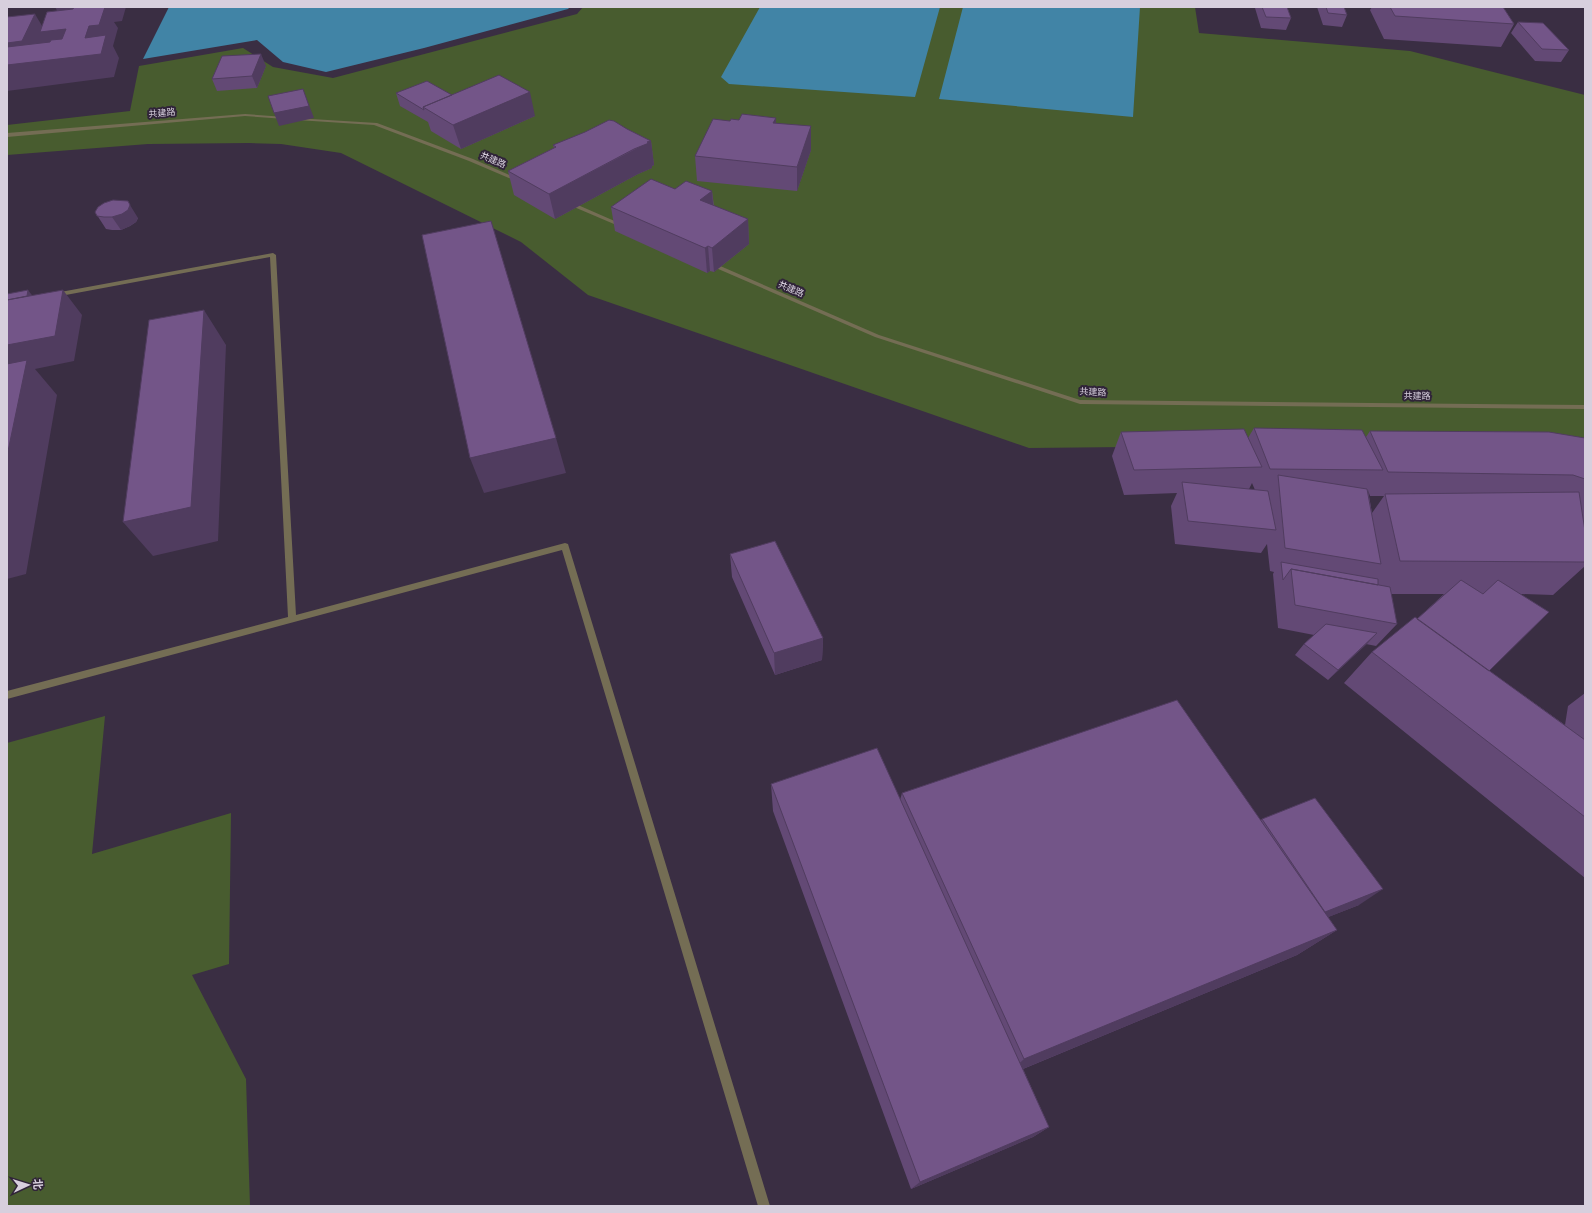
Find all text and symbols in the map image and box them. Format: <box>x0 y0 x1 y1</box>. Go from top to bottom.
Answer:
street label: 共建路 <box>148 107 176 119</box>
street label: 共建路 <box>479 150 507 170</box>
street label: 共建路 <box>777 279 805 299</box>
street label: 共建路 <box>1079 386 1107 398</box>
street label: 共建路 <box>1403 391 1431 401</box>
north arrow <box>8 1165 48 1205</box>
text: 北 <box>32 1178 44 1190</box>

